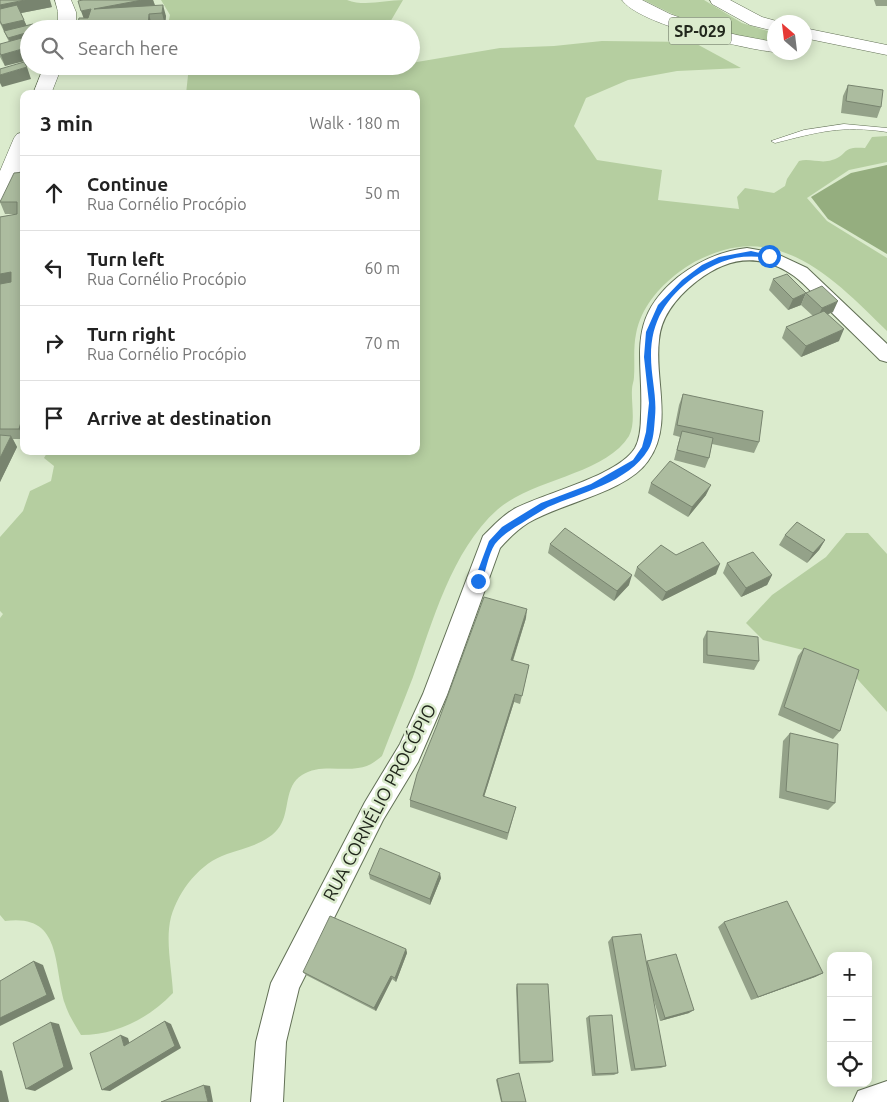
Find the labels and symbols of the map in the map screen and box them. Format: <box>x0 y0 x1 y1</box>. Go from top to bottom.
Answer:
north arrow <box>767 15 812 60</box>
road number: SP-029 <box>669 18 731 44</box>
route start <box>758 245 781 268</box>
route end <box>467 570 490 593</box>
street label: RUA CORNÉLIO PROCÓPIO <box>318 700 440 904</box>

